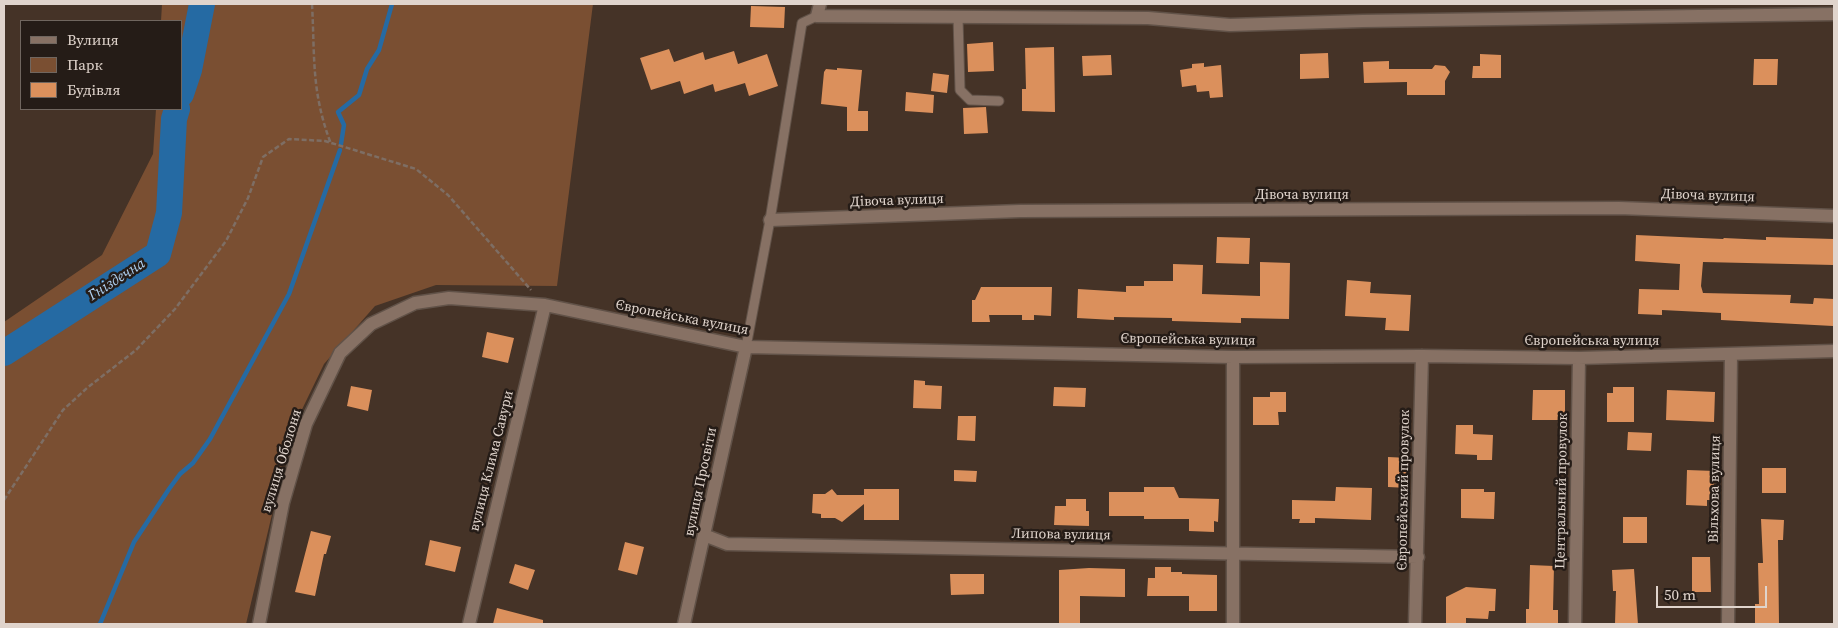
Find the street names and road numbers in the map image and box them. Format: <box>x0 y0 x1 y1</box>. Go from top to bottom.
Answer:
street label: Дівоча вулиця <box>1661 186 1755 206</box>
street label: Дівоча вулиця <box>1255 187 1349 203</box>
street label: Дівоча вулиця <box>850 191 944 211</box>
street label: Європейська вулиця <box>614 297 750 339</box>
street label: Європейська вулиця <box>1120 330 1256 350</box>
street label: Європейська вулиця <box>1524 333 1660 349</box>
street label: вулиця Клима Савури <box>466 389 518 533</box>
street label: вулиця Оболоня <box>258 407 306 515</box>
street label: Європейський провулок <box>1394 409 1414 571</box>
street label: Центральний провулок <box>1552 413 1572 569</box>
street label: вулиця Просвіти <box>681 426 721 538</box>
street label: Вільхова вулиця <box>1706 435 1724 543</box>
street label: Липова вулиця <box>1011 526 1111 544</box>

